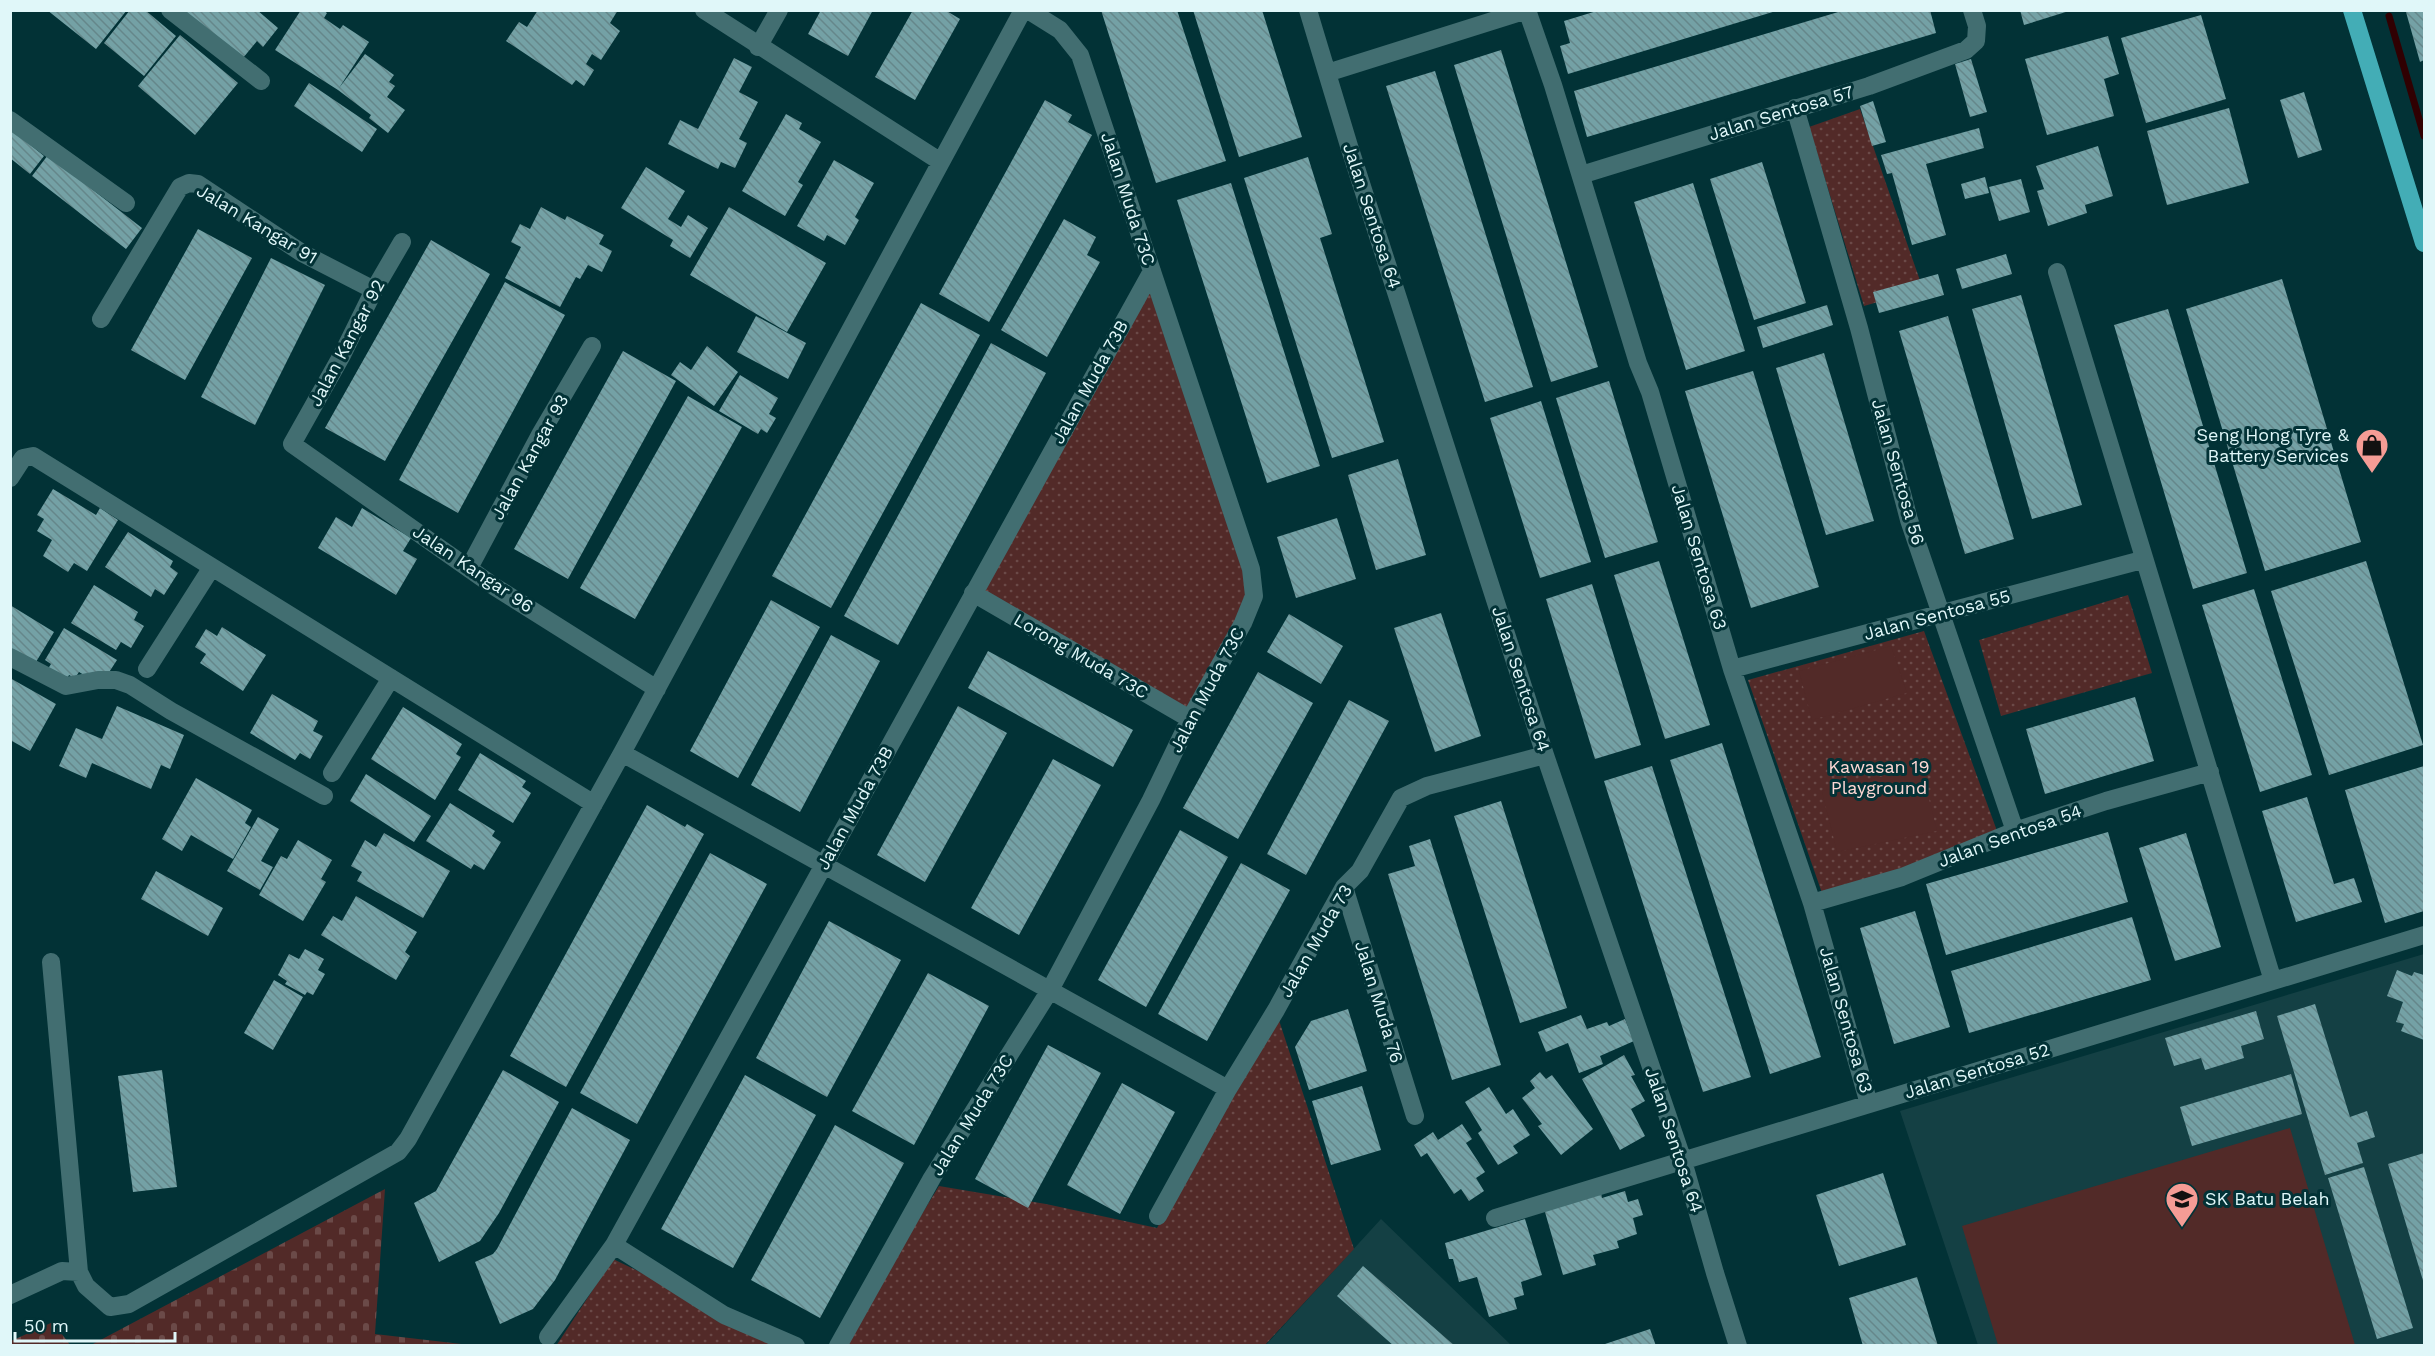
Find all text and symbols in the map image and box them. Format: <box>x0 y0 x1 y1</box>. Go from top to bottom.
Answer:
street label: Jalan Sentosa 57 <box>1706 81 1856 145</box>
street label: Jalan Muda 73C <box>1097 130 1160 268</box>
street label: Jalan Sentosa 64 <box>1339 140 1406 291</box>
street label: Jalan Kangar 91 <box>193 179 321 268</box>
street label: Jalan Kangar 92 <box>304 276 389 410</box>
street label: Jalan Muda 73B <box>1047 316 1132 447</box>
street label: Jalan Kangar 93 <box>486 390 573 523</box>
street label: Jalan Sentosa 56 <box>1868 396 1929 547</box>
place label: Seng Hong Tyre & Battery Services <box>2197 424 2350 466</box>
shop icon: Seng Hong Tyre & Battery Services <box>2354 427 2390 474</box>
street label: Jalan Sentosa 63 <box>1667 482 1732 632</box>
street label: Jalan Kangar 96 <box>409 521 538 617</box>
street label: Jalan Sentosa 55 <box>1861 585 2012 644</box>
street label: Jalan Sentosa 64 <box>1488 603 1555 754</box>
street label: Lorong Muda 73C <box>1010 609 1152 703</box>
street label: Jalan Muda 73C <box>1165 624 1248 756</box>
street label: Jalan Muda 73B <box>812 742 897 873</box>
park label: Kawasan 19 Playground <box>1828 756 1930 798</box>
street label: Jalan Sentosa 54 <box>1935 800 2084 871</box>
street label: Jalan Muda 73 <box>1275 881 1356 1001</box>
street label: Jalan Muda 76 <box>1351 938 1408 1065</box>
street label: Jalan Sentosa 63 <box>1816 944 1877 1095</box>
street label: Jalan Sentosa 52 <box>1902 1038 2052 1103</box>
street label: Jalan Muda 73C <box>926 1050 1017 1179</box>
street label: Jalan Sentosa 64 <box>1641 1064 1708 1215</box>
school or university icon: SK Batu Belah <box>2164 1181 2200 1228</box>
place label: SK Batu Belah <box>2205 1188 2330 1209</box>
scale bar <box>15 1305 176 1343</box>
text: 50 m <box>24 1315 69 1336</box>

